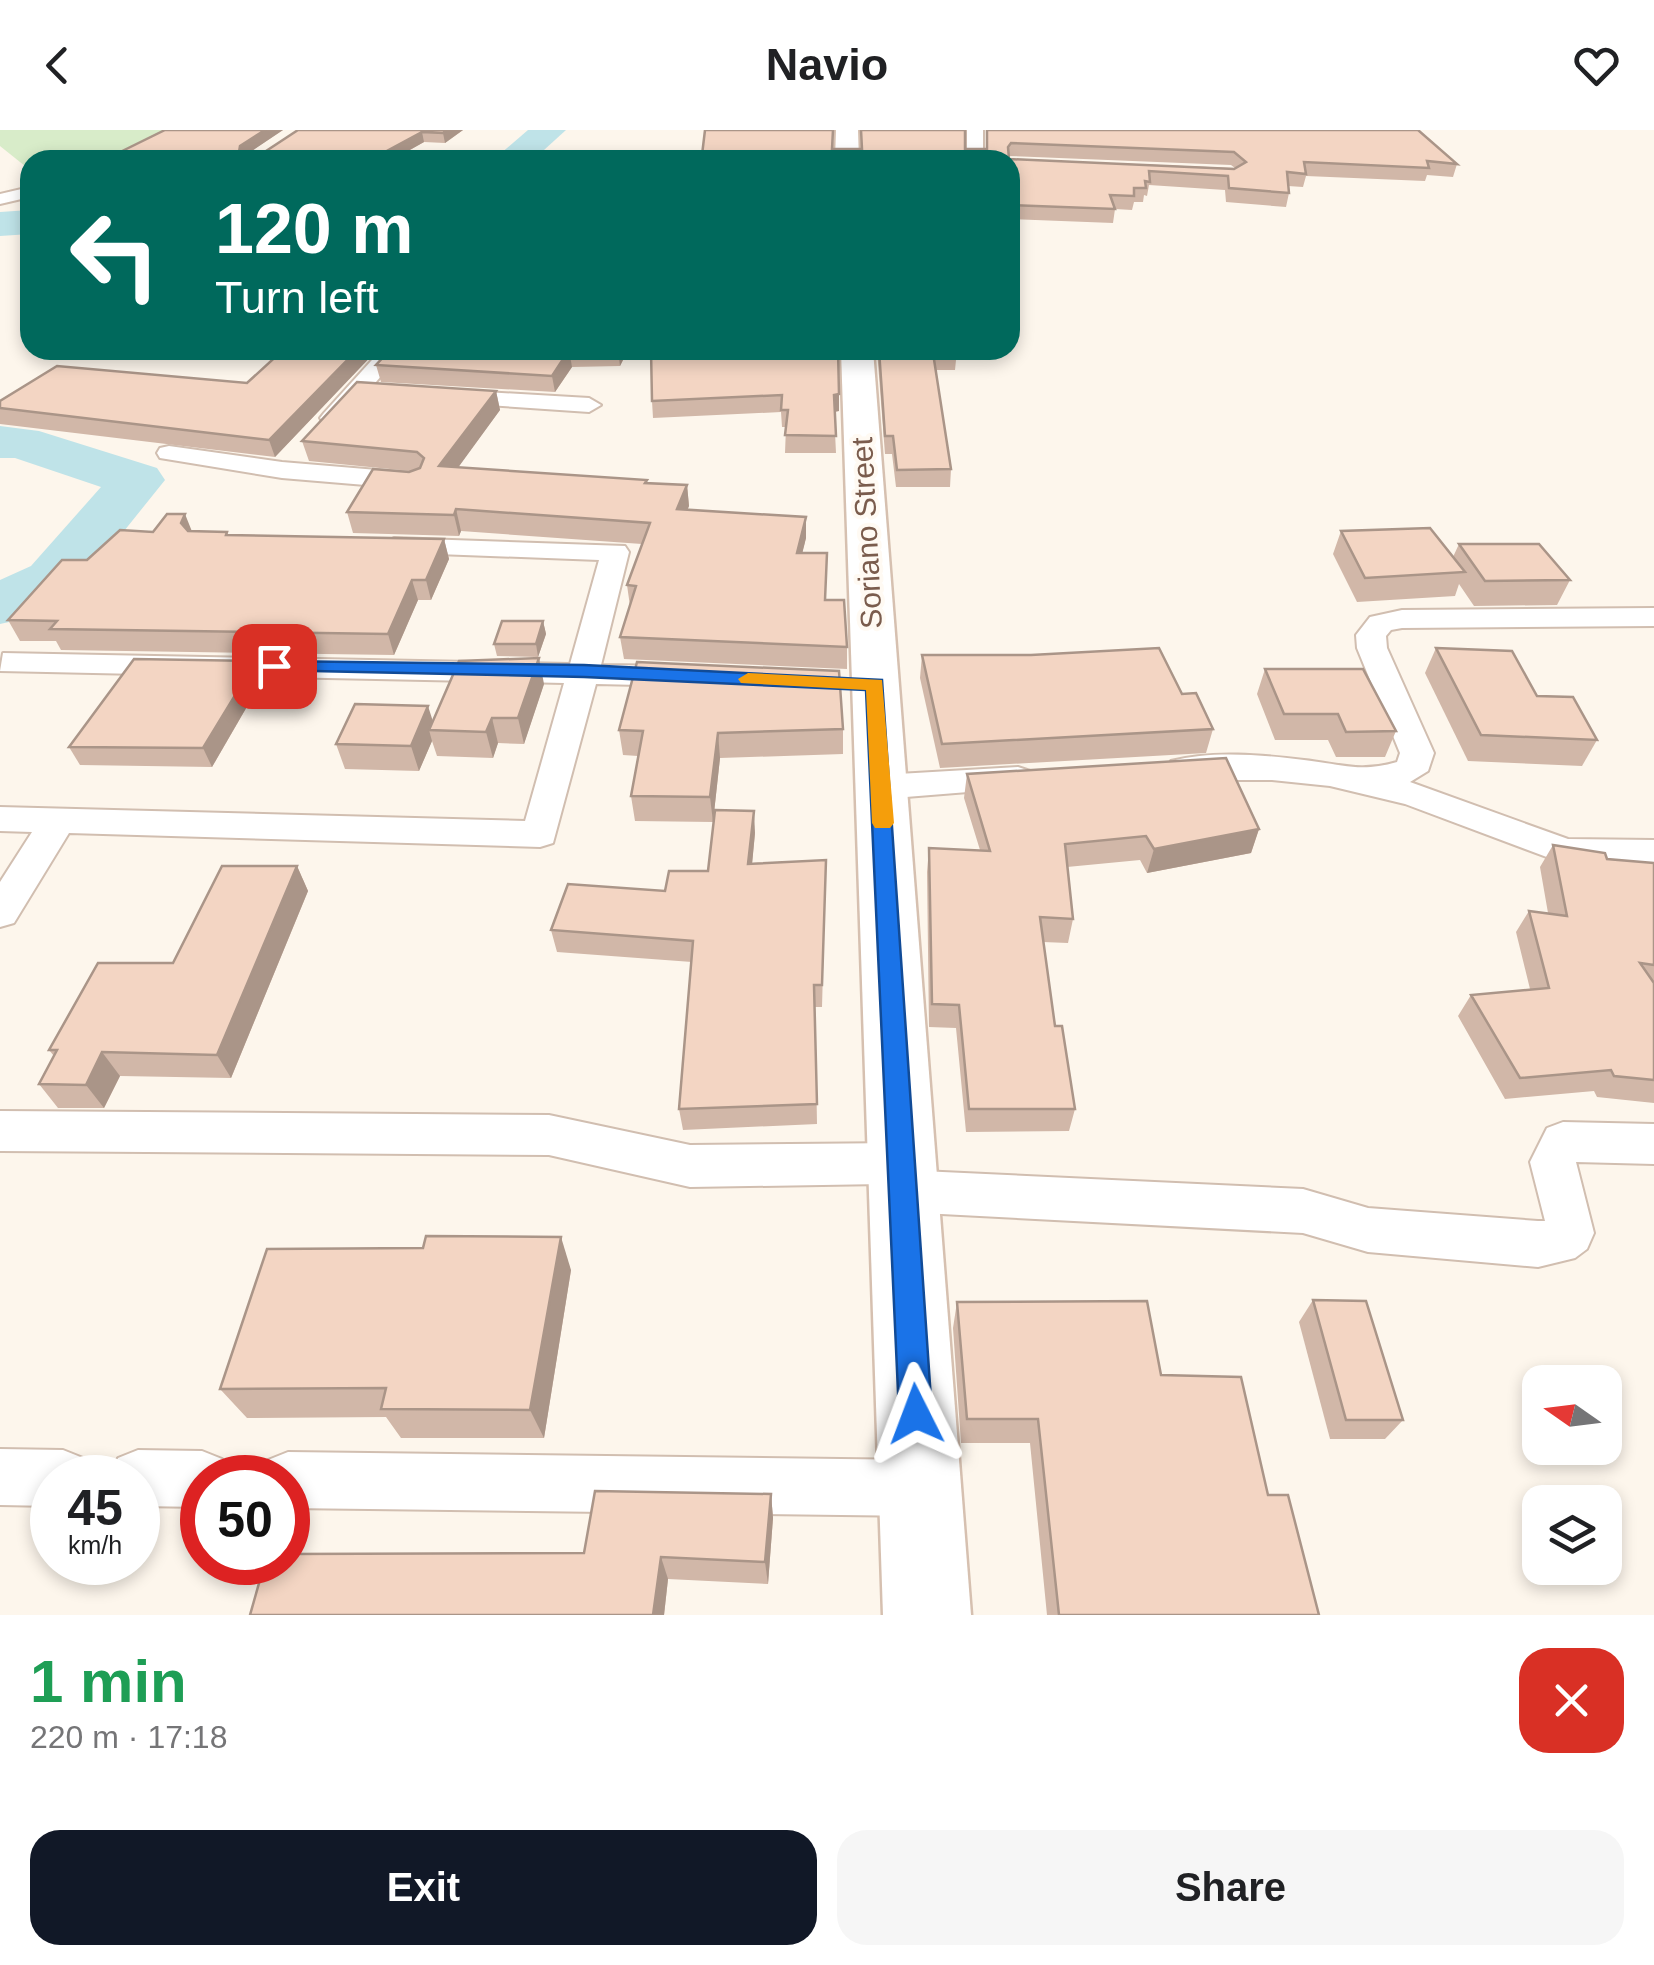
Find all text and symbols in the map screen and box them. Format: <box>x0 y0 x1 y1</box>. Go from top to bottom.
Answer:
icon: back <box>30 38 85 93</box>
icon: heart <box>1569 38 1624 93</box>
text: Navio <box>766 39 888 90</box>
icon: left <box>50 190 180 320</box>
text: 120 m <box>215 190 413 268</box>
text: Turn left <box>215 272 378 323</box>
street label: Soriano Street <box>845 436 888 630</box>
pin <box>232 624 317 709</box>
icon: arrive <box>247 639 302 694</box>
position arrow <box>864 1362 968 1466</box>
north arrow <box>1522 1365 1622 1465</box>
map controls <box>1522 1365 1622 1585</box>
speed limit sign: 50 <box>180 1455 310 1585</box>
text: 45 <box>67 1480 123 1536</box>
button: layers <box>1522 1485 1622 1585</box>
text: km/h <box>68 1531 122 1559</box>
text: 1 min <box>30 1648 187 1715</box>
button: close <box>1519 1648 1624 1753</box>
text: 220 m · 17:18 <box>30 1719 227 1755</box>
button: Exit <box>30 1830 817 1945</box>
button: Share <box>837 1830 1624 1945</box>

